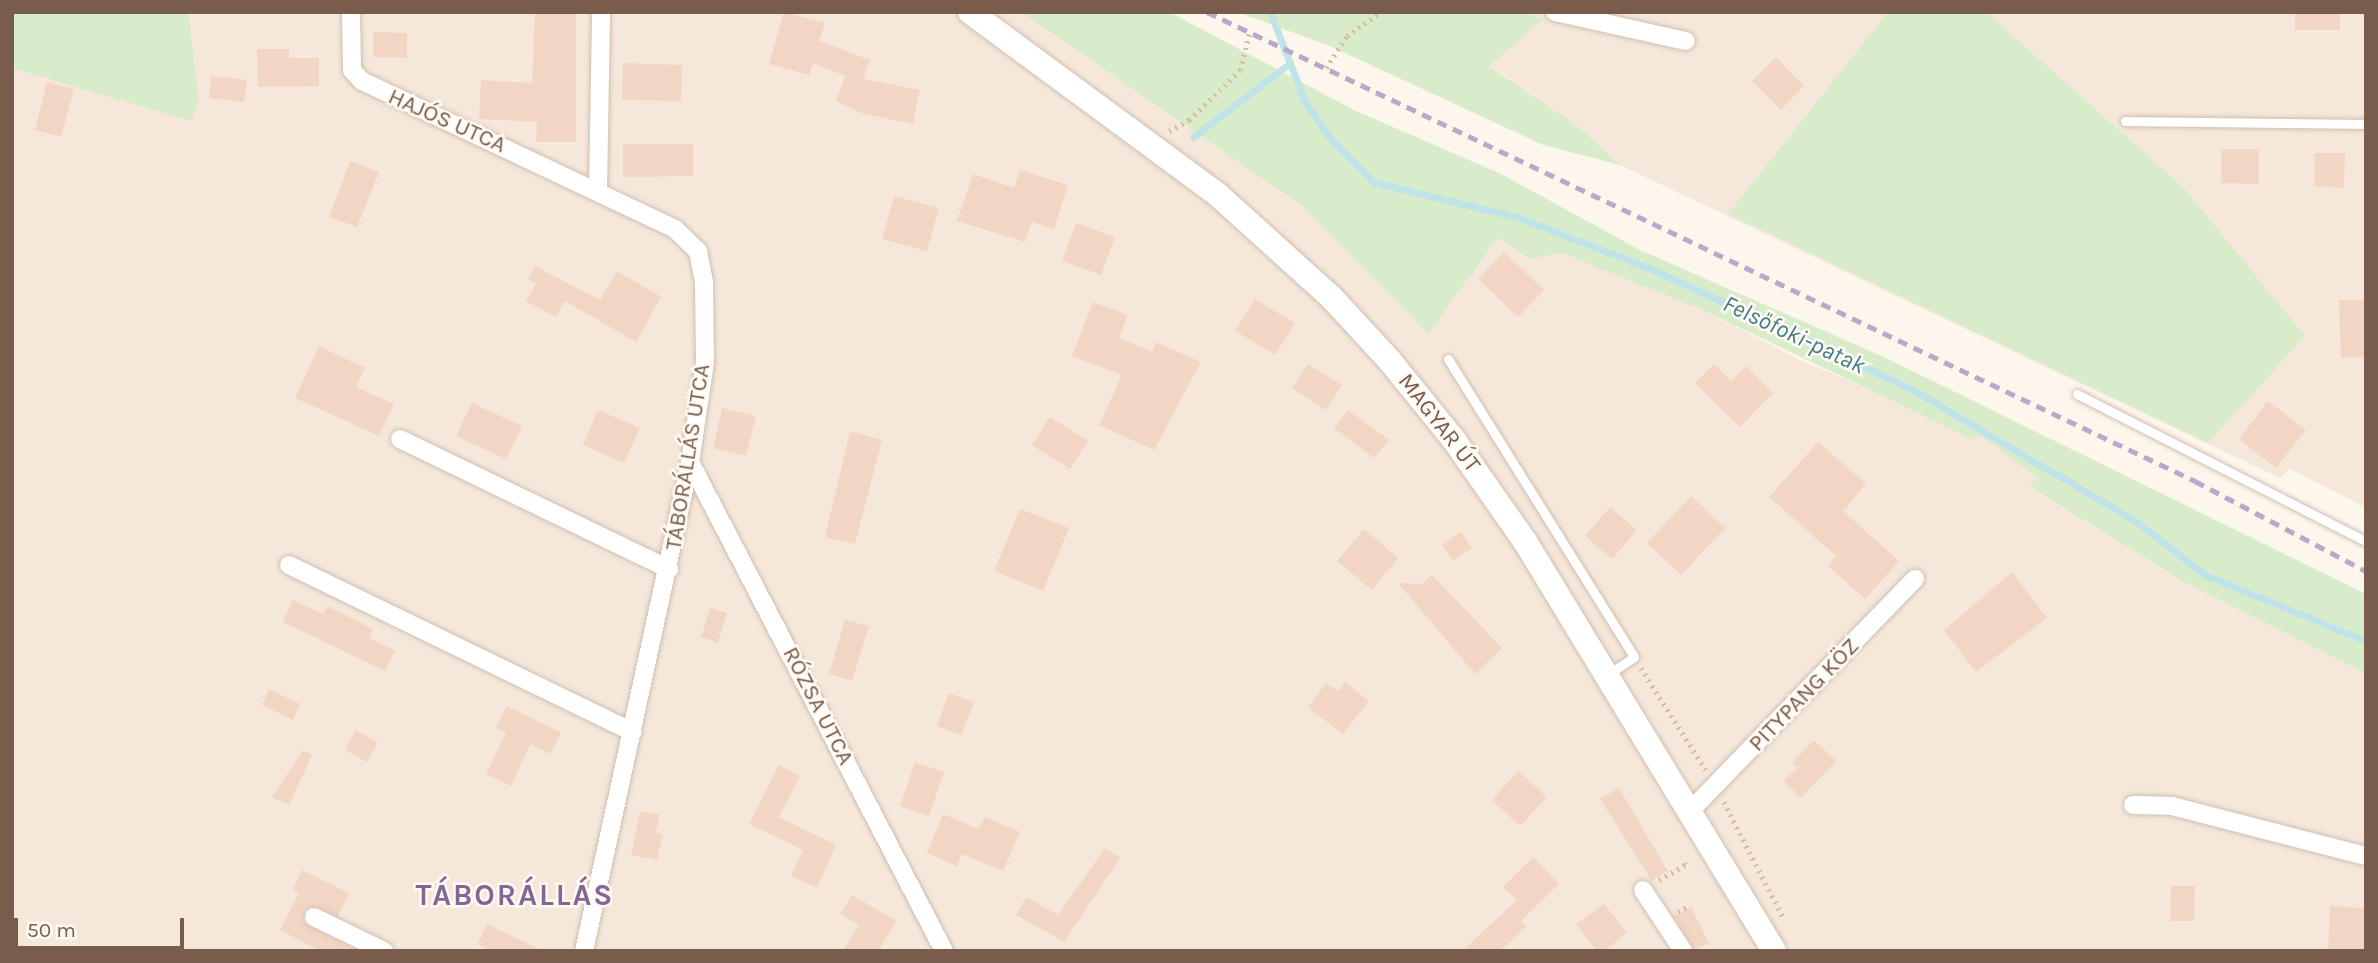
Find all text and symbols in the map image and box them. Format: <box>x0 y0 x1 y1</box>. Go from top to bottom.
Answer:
street label: HAJÓS UTCA <box>384 83 510 159</box>
water label: Felsőfoki-patak <box>1718 289 1870 381</box>
street label: TÁBORÁLLÁS UTCA <box>660 362 716 552</box>
street label: MAGYAR ÚT <box>1392 368 1486 478</box>
street label: PITYPANG KÖZ <box>1743 633 1865 757</box>
street label: RÓZSA UTCA <box>776 642 860 770</box>
district label: TÁBORÁLLÁS <box>417 877 613 913</box>
scale bar <box>18 904 187 948</box>
text: 50 m <box>27 918 76 942</box>

